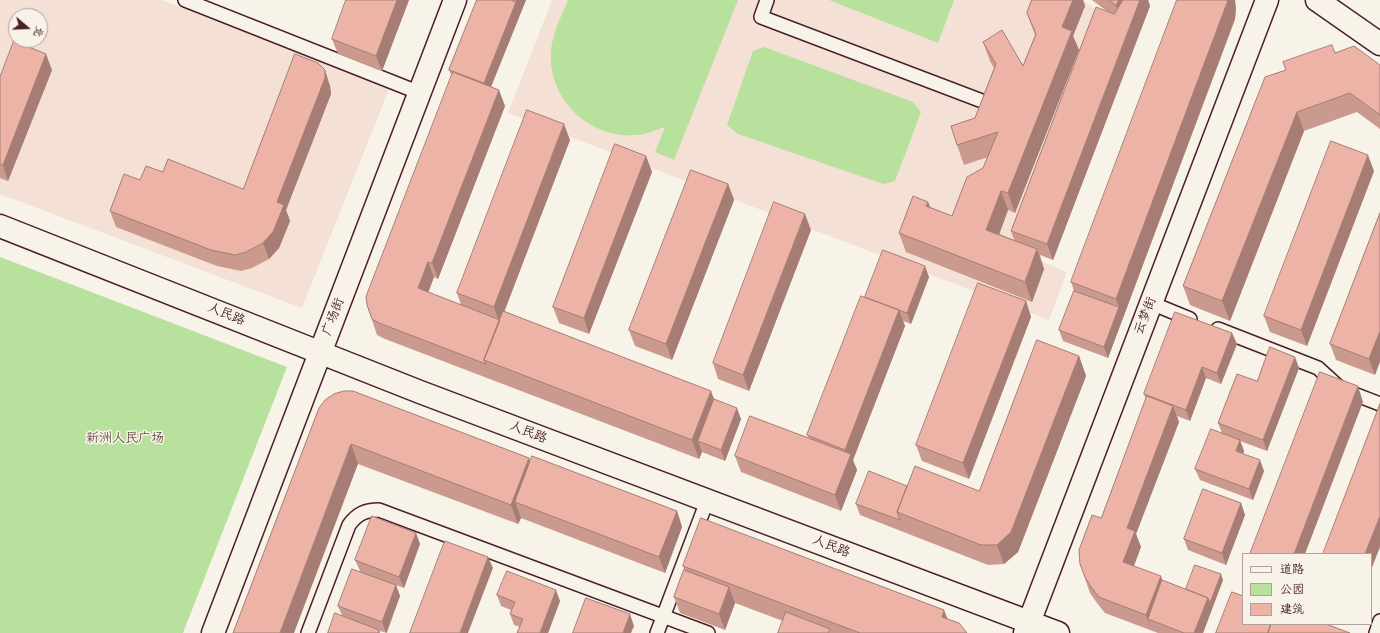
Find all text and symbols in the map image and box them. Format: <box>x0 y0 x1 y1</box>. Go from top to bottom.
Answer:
north arrow <box>8 8 48 48</box>
text: 北 <box>30 24 47 39</box>
street label: 云梦街 <box>1132 295 1160 337</box>
street label: 广场街 <box>320 296 348 338</box>
street label: 人民路 <box>205 300 247 330</box>
street label: 人民路 <box>507 419 549 447</box>
park label: 新洲人民广场 <box>86 431 164 447</box>
street label: 人民路 <box>810 533 852 561</box>
legend <box>1242 553 1372 625</box>
text: 道路 <box>1280 562 1304 578</box>
text: 公园 <box>1280 582 1304 598</box>
text: 建筑 <box>1280 602 1304 618</box>

